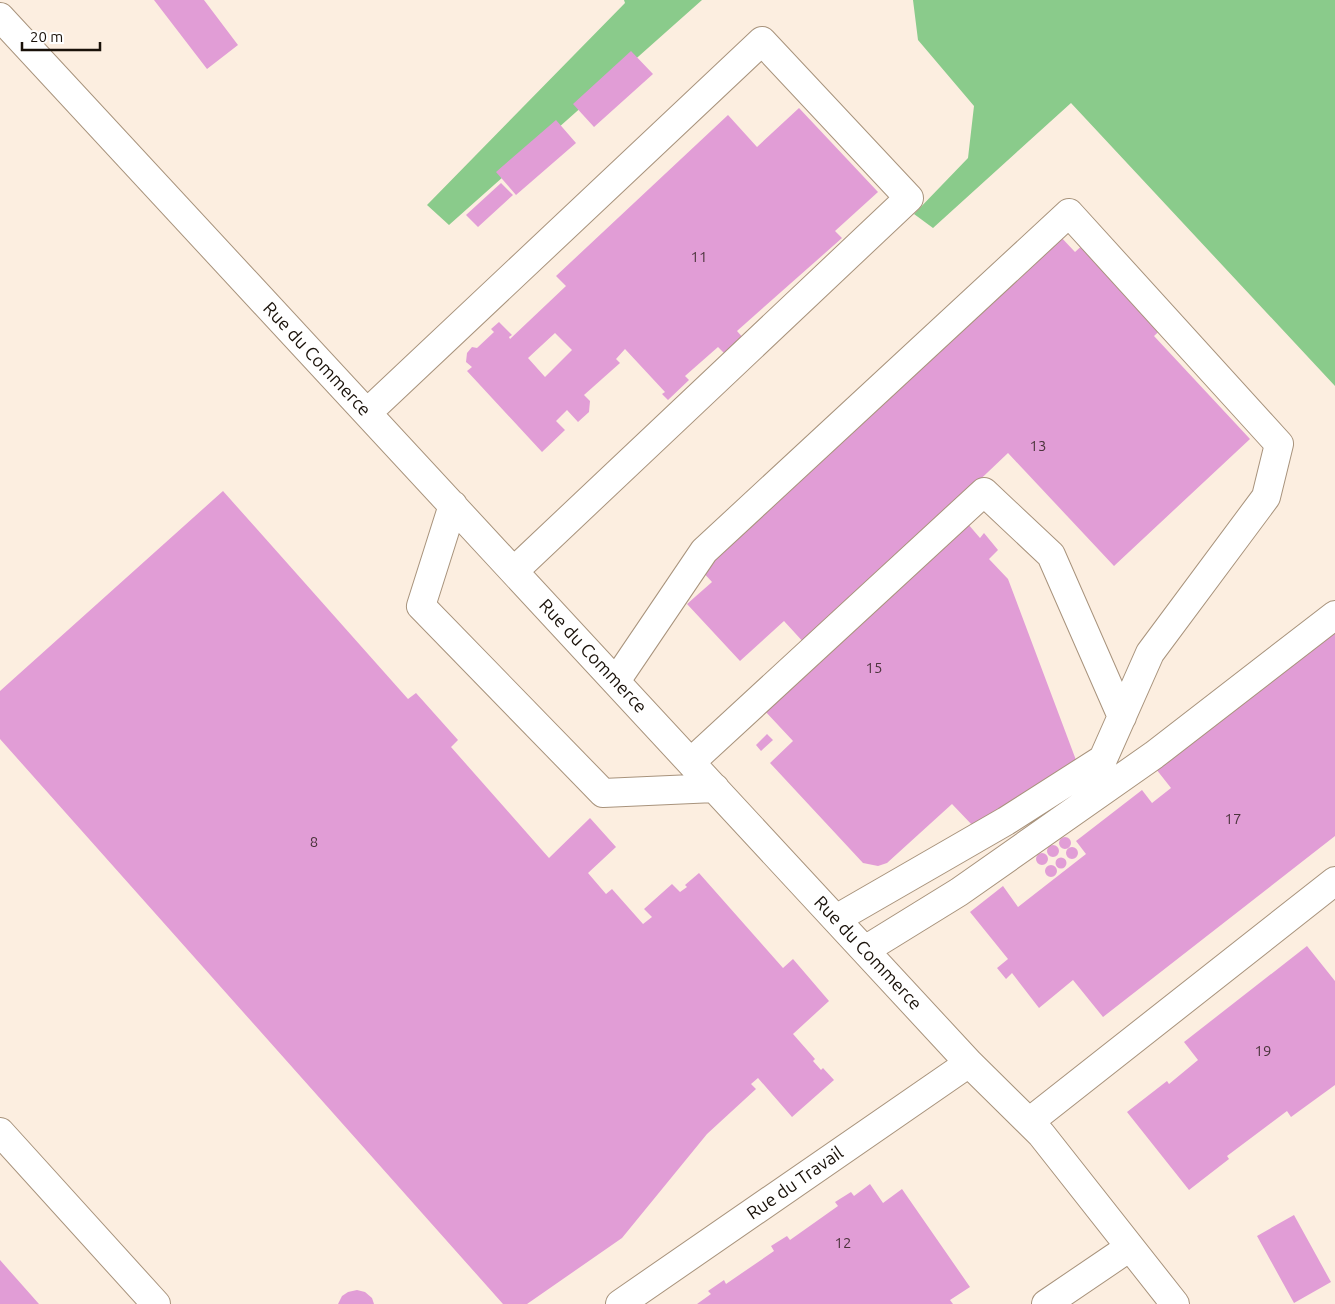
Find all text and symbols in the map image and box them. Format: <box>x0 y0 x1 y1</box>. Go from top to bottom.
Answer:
scale bar <box>22 20 100 52</box>
text: 20 m <box>30 28 63 45</box>
house number: 11 <box>691 248 707 265</box>
street label: Rue du Commerce <box>260 297 376 419</box>
house number: 13 <box>1030 437 1046 454</box>
street label: Rue du Commerce <box>536 594 652 716</box>
house number: 15 <box>866 659 882 676</box>
house number: 17 <box>1225 810 1241 827</box>
house number: 8 <box>310 833 318 850</box>
street label: Rue du Commerce <box>811 891 927 1013</box>
house number: 19 <box>1255 1042 1271 1059</box>
street label: Rue du Travail <box>742 1141 847 1223</box>
house number: 12 <box>835 1234 851 1251</box>

